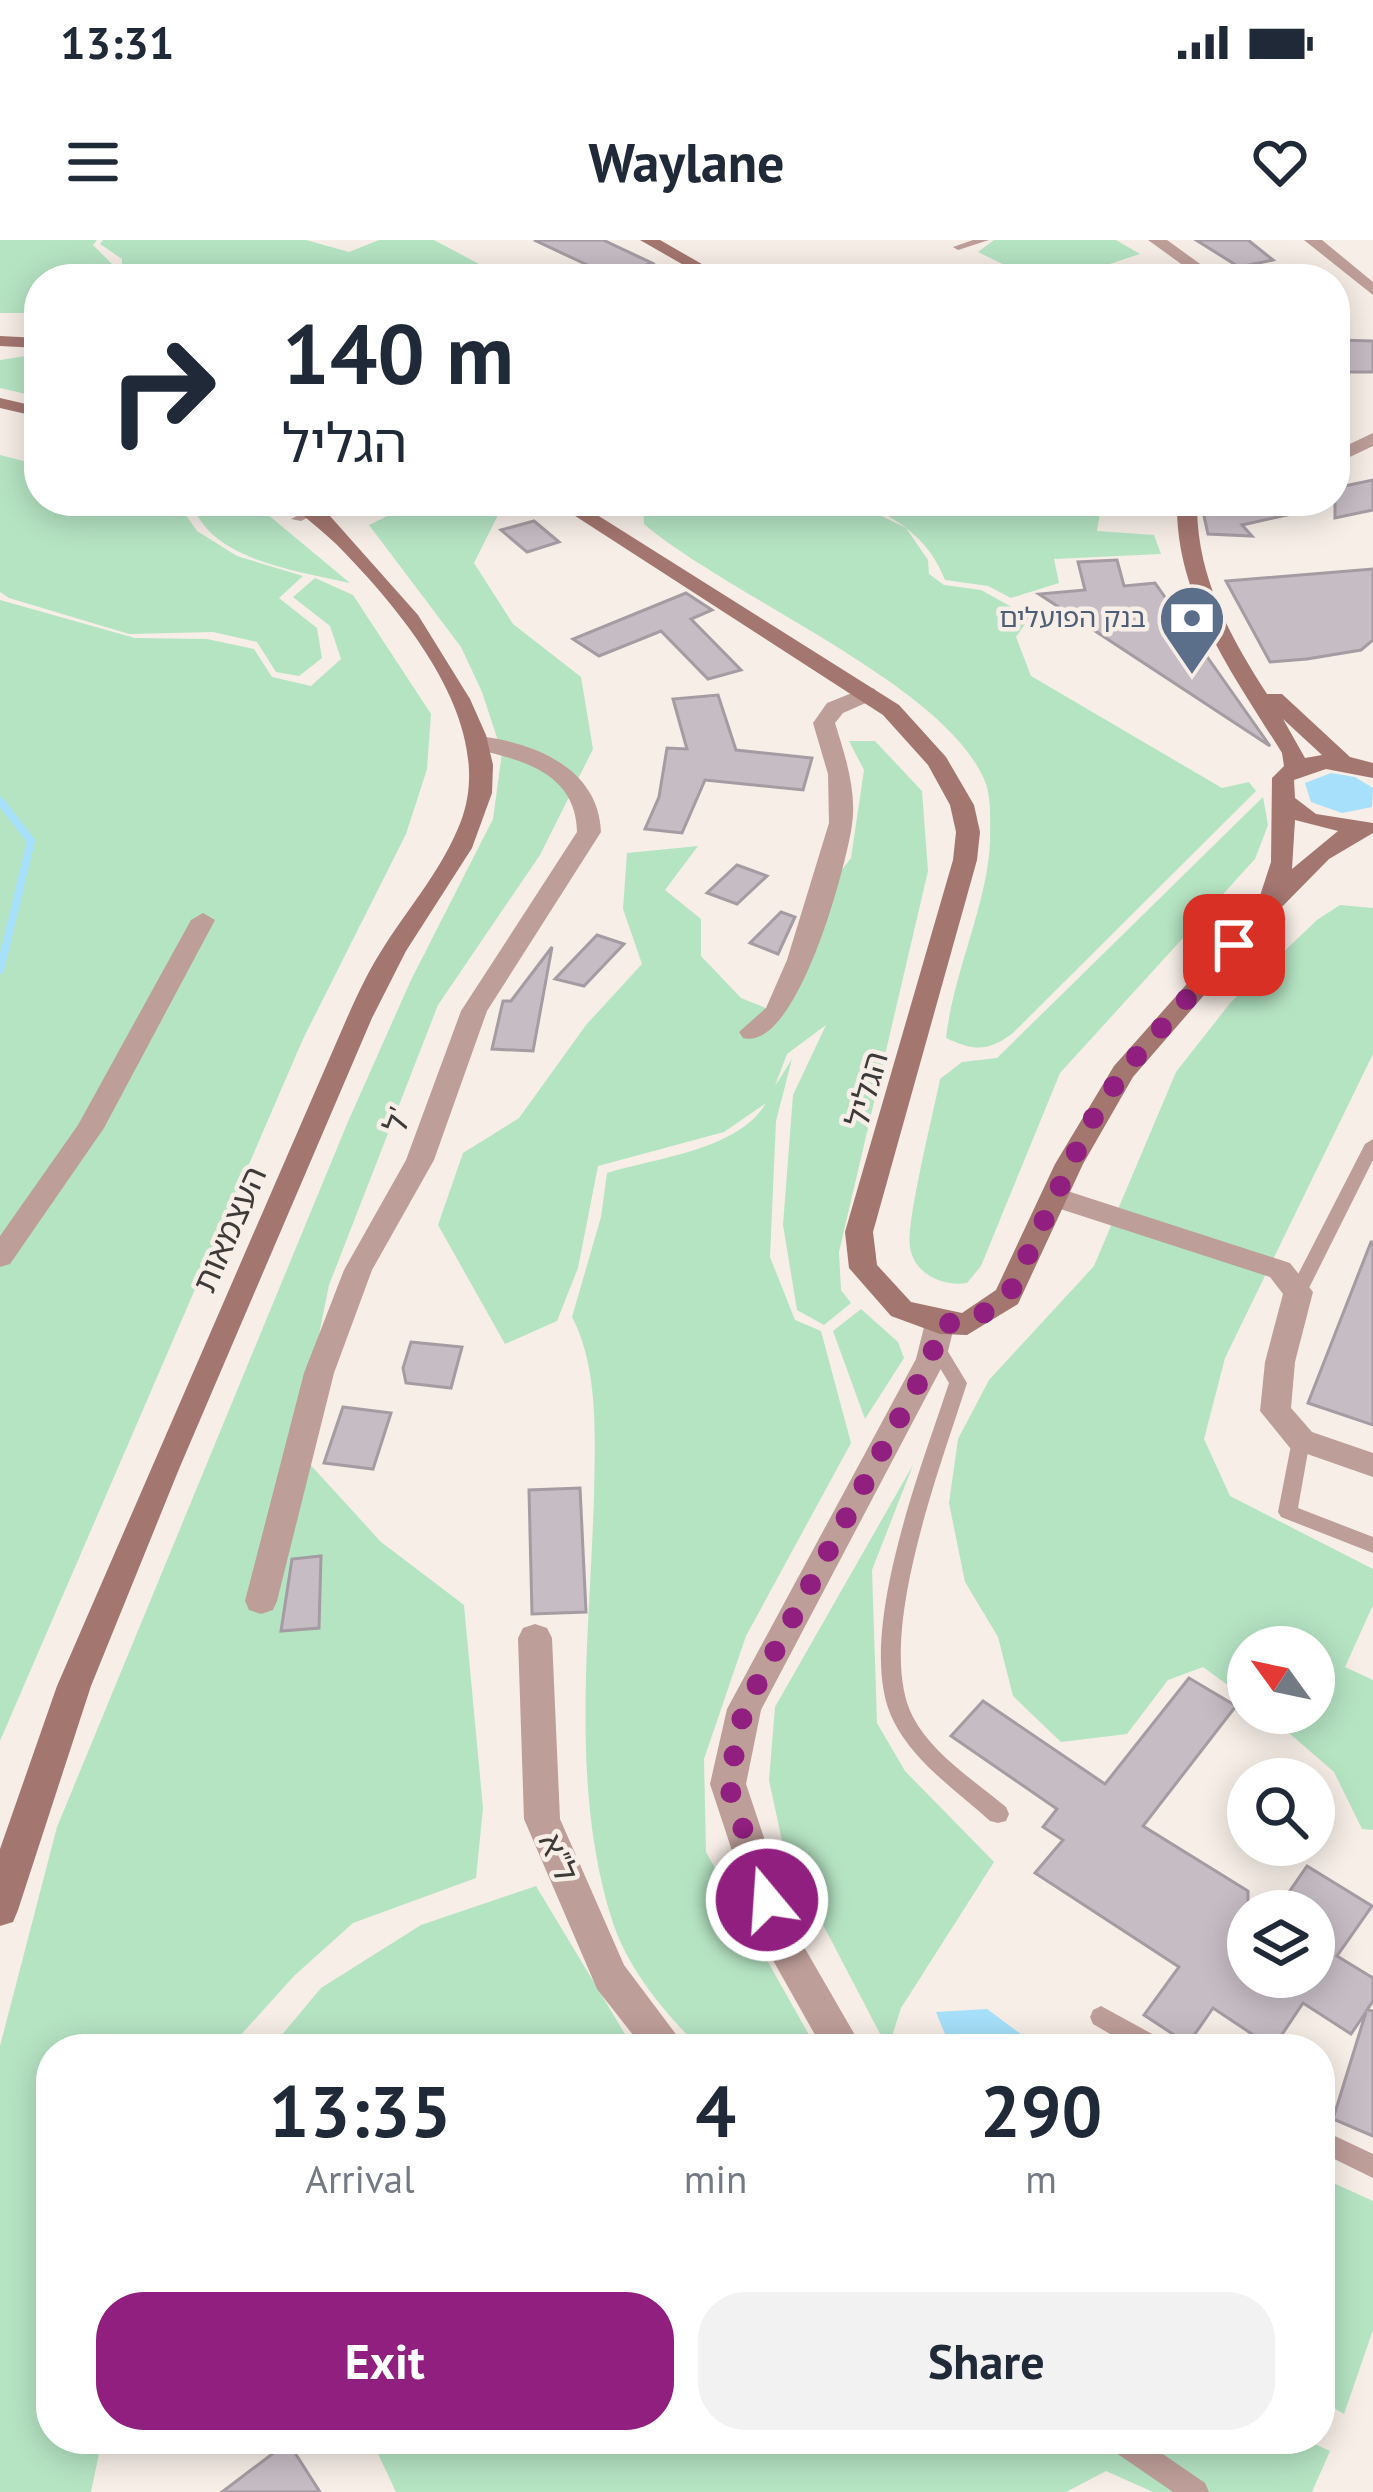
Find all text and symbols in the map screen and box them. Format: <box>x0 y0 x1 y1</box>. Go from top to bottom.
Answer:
text: 13:31 <box>60 13 174 71</box>
text: Waylane <box>588 127 785 197</box>
icon: menu <box>60 129 126 195</box>
icon: heart <box>1247 129 1313 195</box>
text: 140 m <box>282 298 514 407</box>
icon: right <box>84 312 240 468</box>
text: הגליל <box>282 407 407 477</box>
bank icon: בנק הפועלים <box>1157 583 1227 677</box>
place label: בנק הפועלים <box>999 600 1146 634</box>
pin <box>1183 894 1285 996</box>
icon: arrive <box>1201 912 1267 978</box>
street label: הגליל <box>834 1046 897 1132</box>
street label: ל' <box>372 1101 421 1139</box>
street label: העצמאות <box>182 1159 275 1299</box>
north arrow <box>1227 1626 1335 1734</box>
map controls <box>1227 1626 1335 1998</box>
button: search <box>1227 1758 1335 1866</box>
street label: ל"א <box>530 1826 589 1888</box>
position arrow <box>704 1837 830 1963</box>
button: layers <box>1227 1890 1335 1998</box>
text: 13:35 <box>269 2064 451 2157</box>
text: 4 <box>695 2064 736 2157</box>
text: 290 <box>980 2064 1102 2157</box>
text: Arrival <box>305 2153 415 2204</box>
text: min <box>684 2153 747 2204</box>
text: m <box>1025 2153 1057 2204</box>
button: Exit <box>96 2292 674 2430</box>
button: Share <box>698 2292 1275 2430</box>

